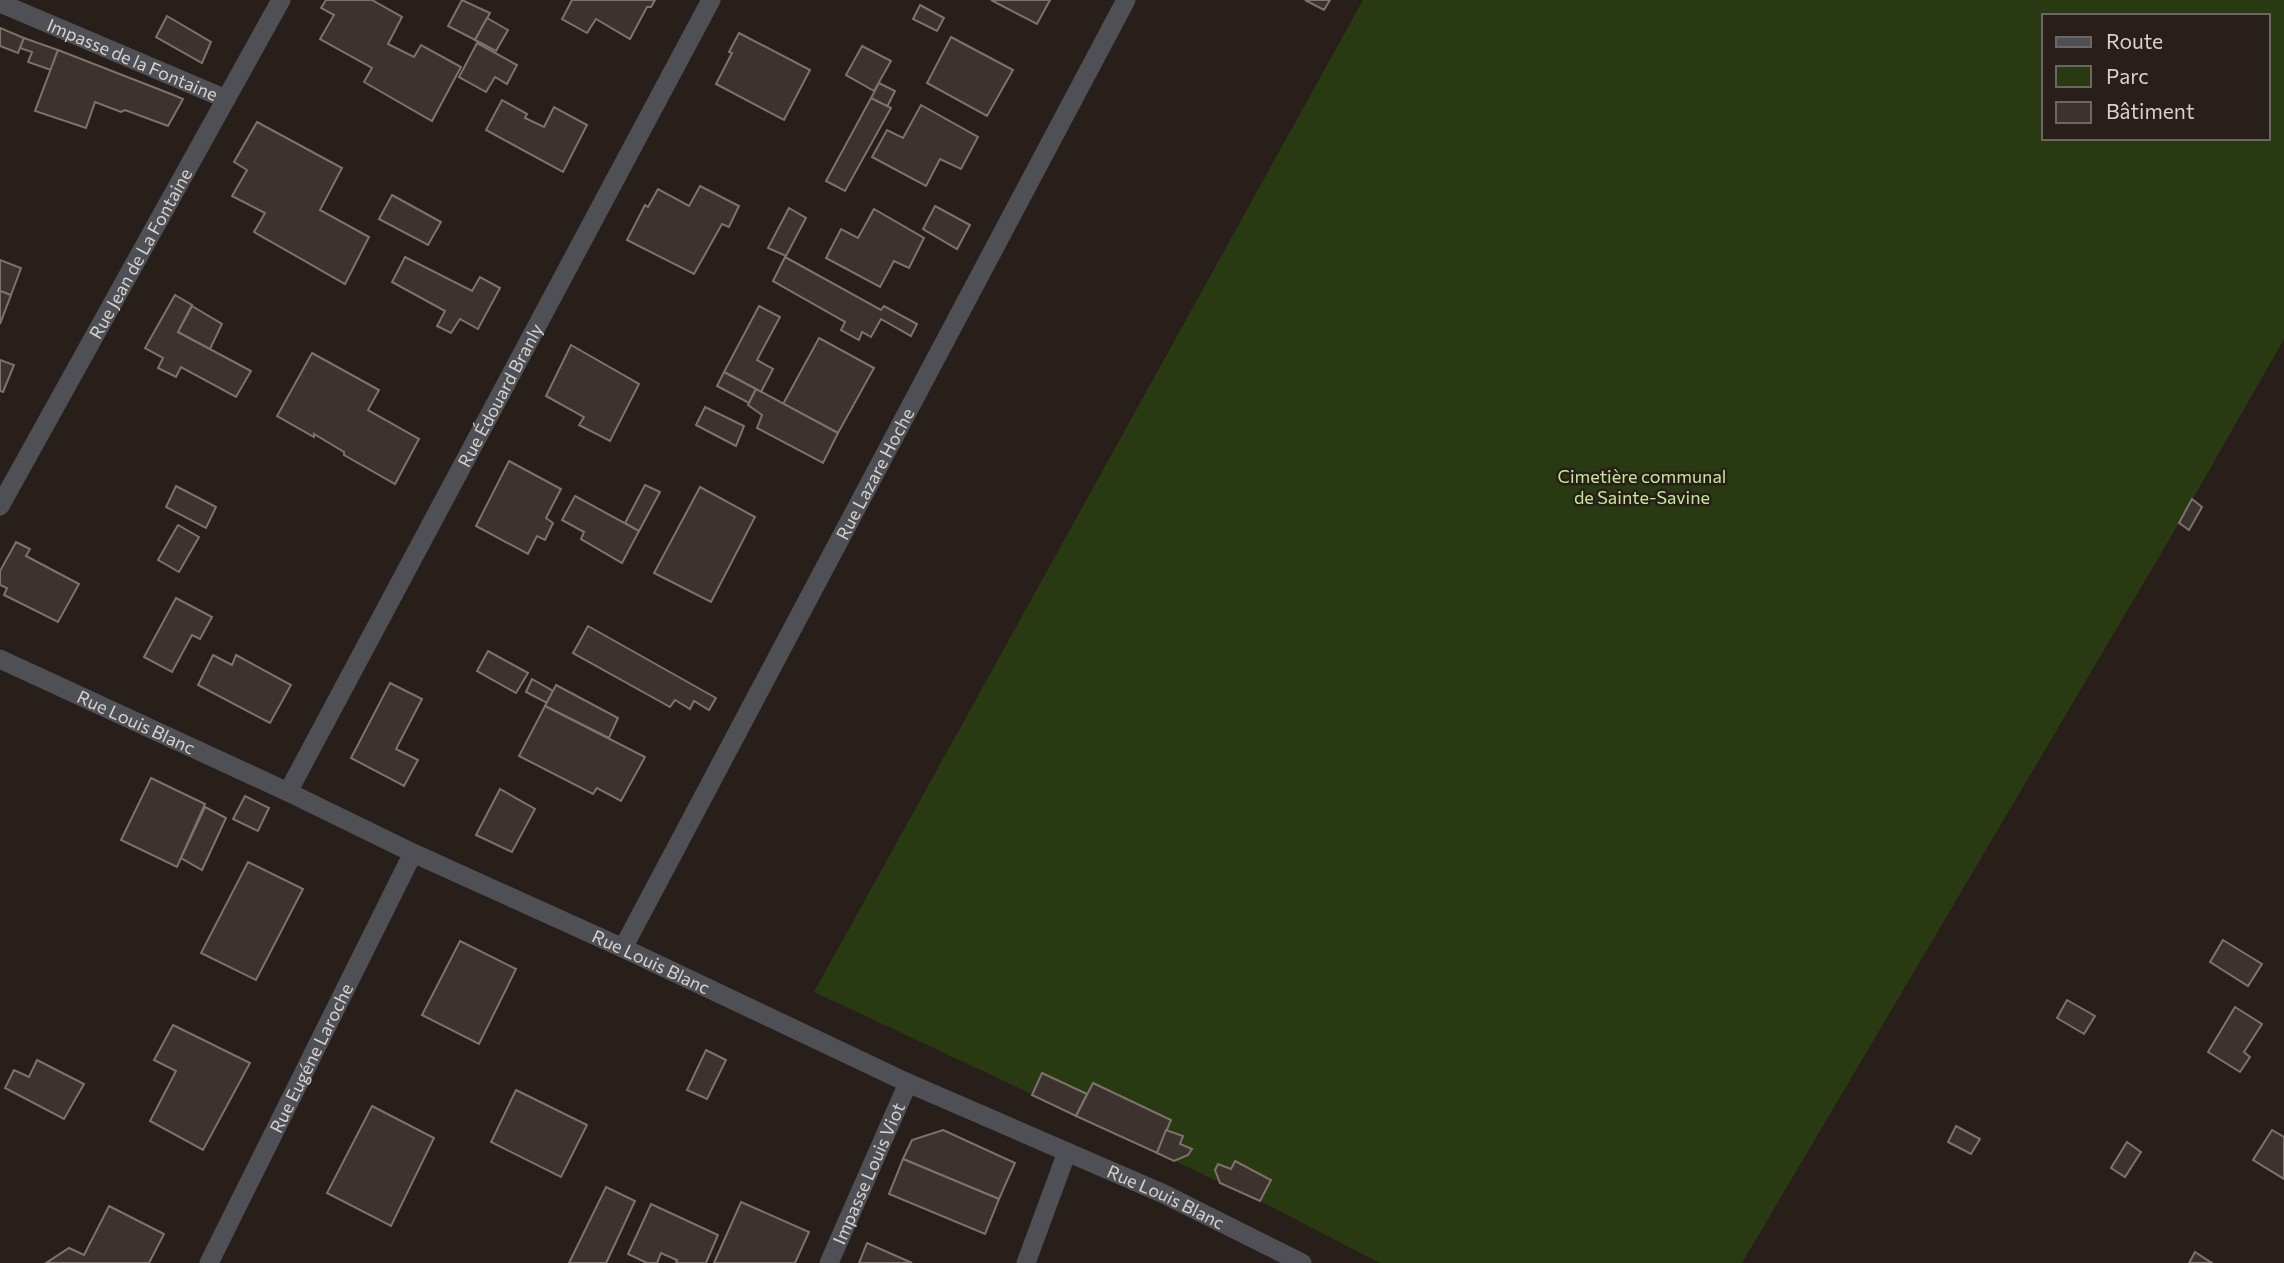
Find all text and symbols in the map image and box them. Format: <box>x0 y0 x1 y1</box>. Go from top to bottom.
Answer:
street label: Impasse de la Fontaine <box>44 13 221 105</box>
legend <box>2042 14 2270 140</box>
text: Route <box>2106 28 2163 53</box>
text: Parc <box>2106 63 2149 88</box>
text: Bâtiment <box>2106 98 2195 123</box>
street label: Rue Jean de La Fontaine <box>84 164 196 343</box>
street label: Rue Édouard Branly <box>453 320 547 471</box>
street label: Rue Lazare Hoche <box>831 404 919 543</box>
park label: Cimetière communal de Sainte-Savine <box>1558 465 1726 508</box>
street label: Rue Louis Blanc <box>74 685 199 759</box>
street label: Rue Louis Blanc <box>589 925 713 999</box>
street label: Rue Eugéne Laroche <box>265 980 357 1136</box>
street label: Impasse Louis Viot <box>828 1099 909 1248</box>
street label: Rue Louis Blanc <box>1104 1160 1228 1234</box>

